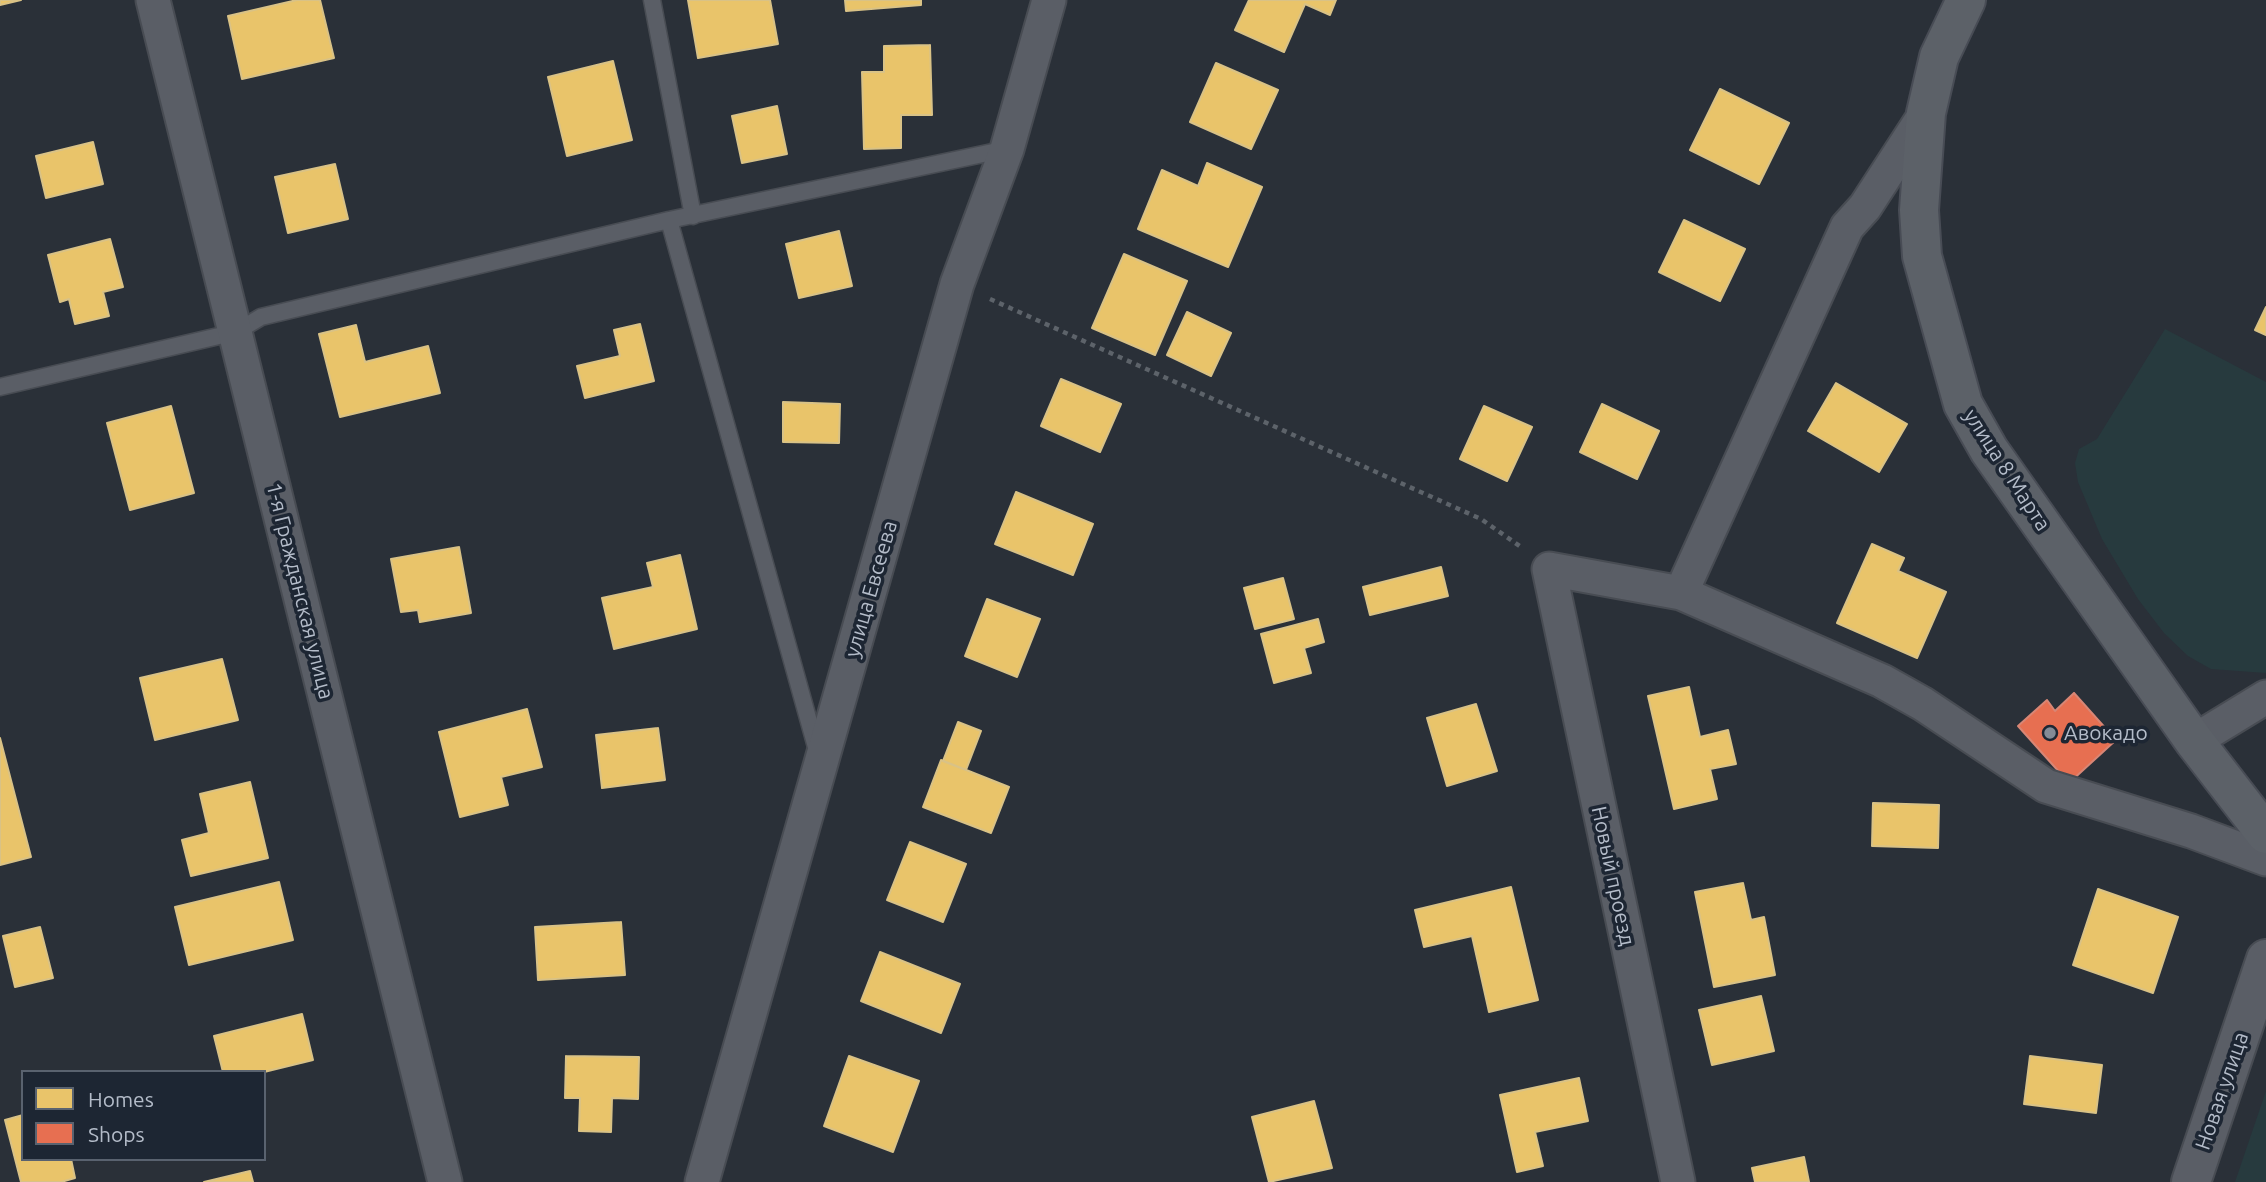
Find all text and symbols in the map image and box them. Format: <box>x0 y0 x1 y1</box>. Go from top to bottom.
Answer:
street label: улица 8 Марта <box>1958 404 2056 536</box>
street label: 1-я Гражданская улица <box>261 480 339 702</box>
street label: улица Евсеева <box>839 518 903 660</box>
place label: Авокадо <box>2064 720 2148 746</box>
marker: Авокадо <box>2042 725 2058 741</box>
street label: Новый проезд <box>1586 804 1640 948</box>
street label: Новая улица <box>2190 1029 2254 1153</box>
legend <box>21 1070 266 1161</box>
text: Homes <box>88 1087 154 1111</box>
text: Shops <box>88 1122 145 1146</box>

